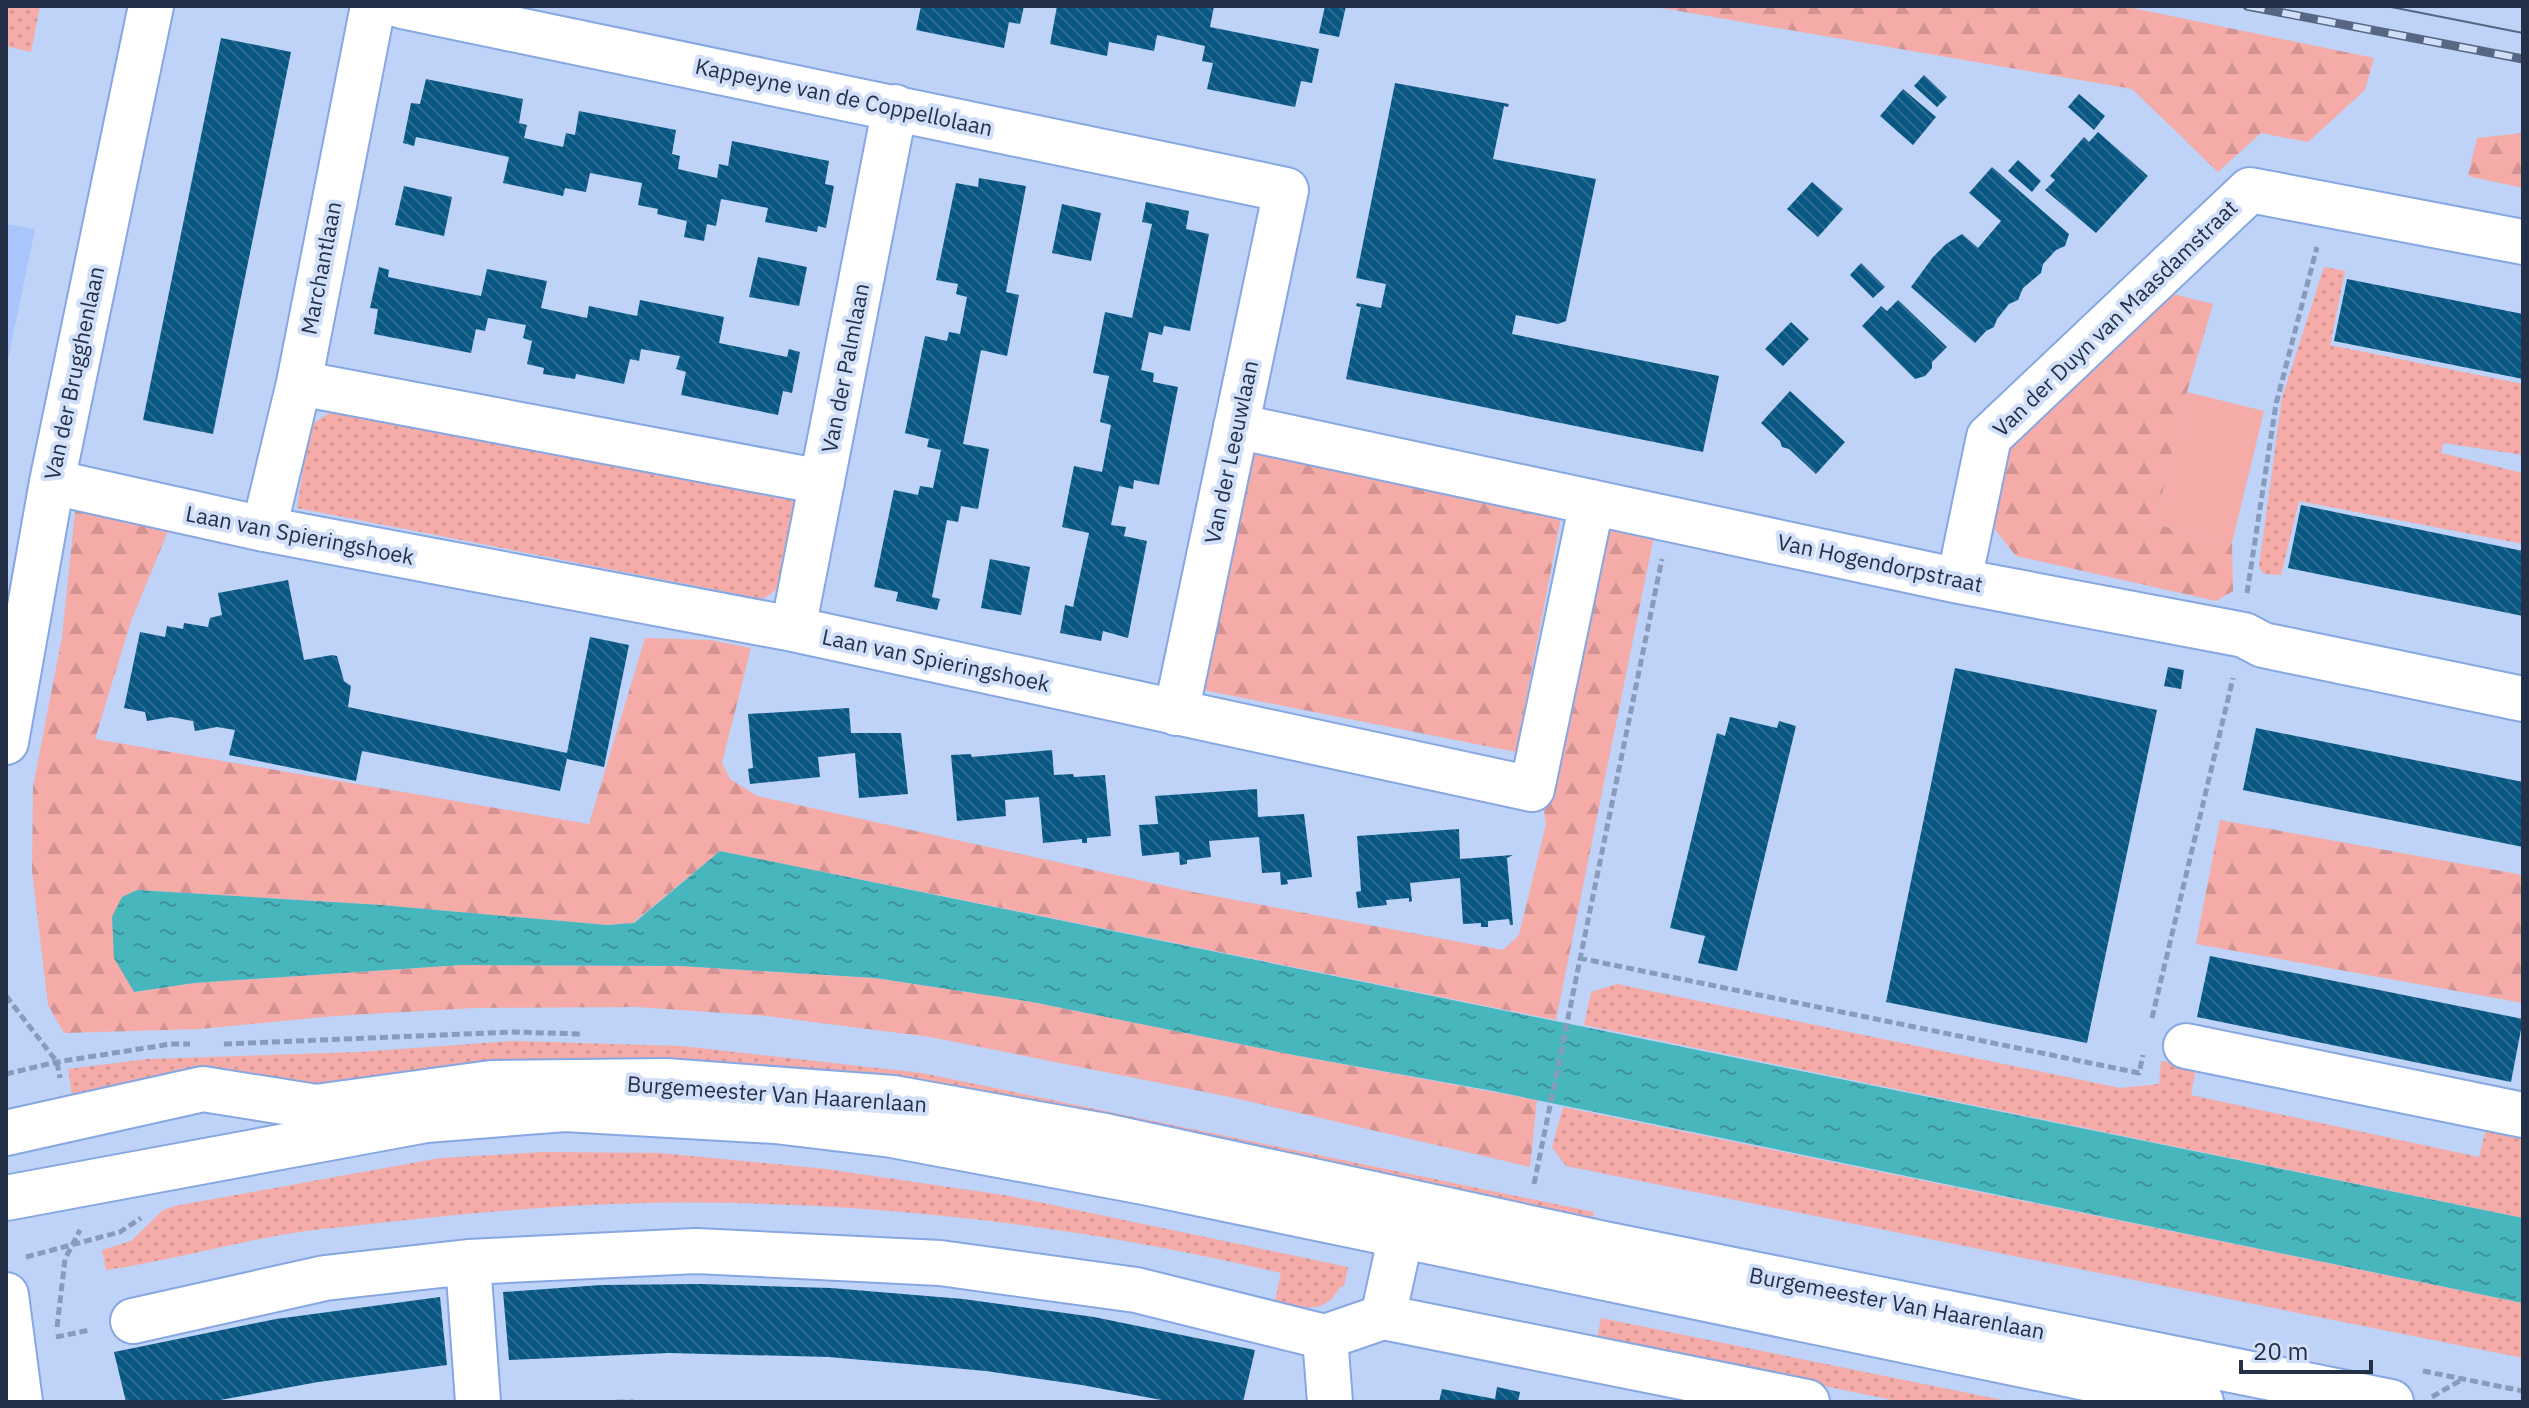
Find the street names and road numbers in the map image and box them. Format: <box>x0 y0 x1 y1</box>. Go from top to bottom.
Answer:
street label: Kappeyne van de Coppellolaan <box>693 51 996 142</box>
street label: Van der Duyn van Maasdamstraat <box>1986 193 2243 443</box>
street label: Marchantlaan <box>293 199 348 337</box>
street label: Van der Brugghenlaan <box>37 263 110 482</box>
street label: Van der Palmlaan <box>814 281 875 455</box>
street label: Van der Leeuwlaan <box>1197 358 1264 546</box>
street label: Laan van Spieringshoek <box>183 498 417 571</box>
street label: Van Hogendorpstraat <box>1775 527 1986 598</box>
street label: Laan van Spieringshoek <box>819 621 1053 698</box>
street label: Burgemeester Van Haarenlaan <box>626 1069 928 1118</box>
street label: Burgemeester Van Haarenlaan <box>1747 1260 2047 1345</box>

